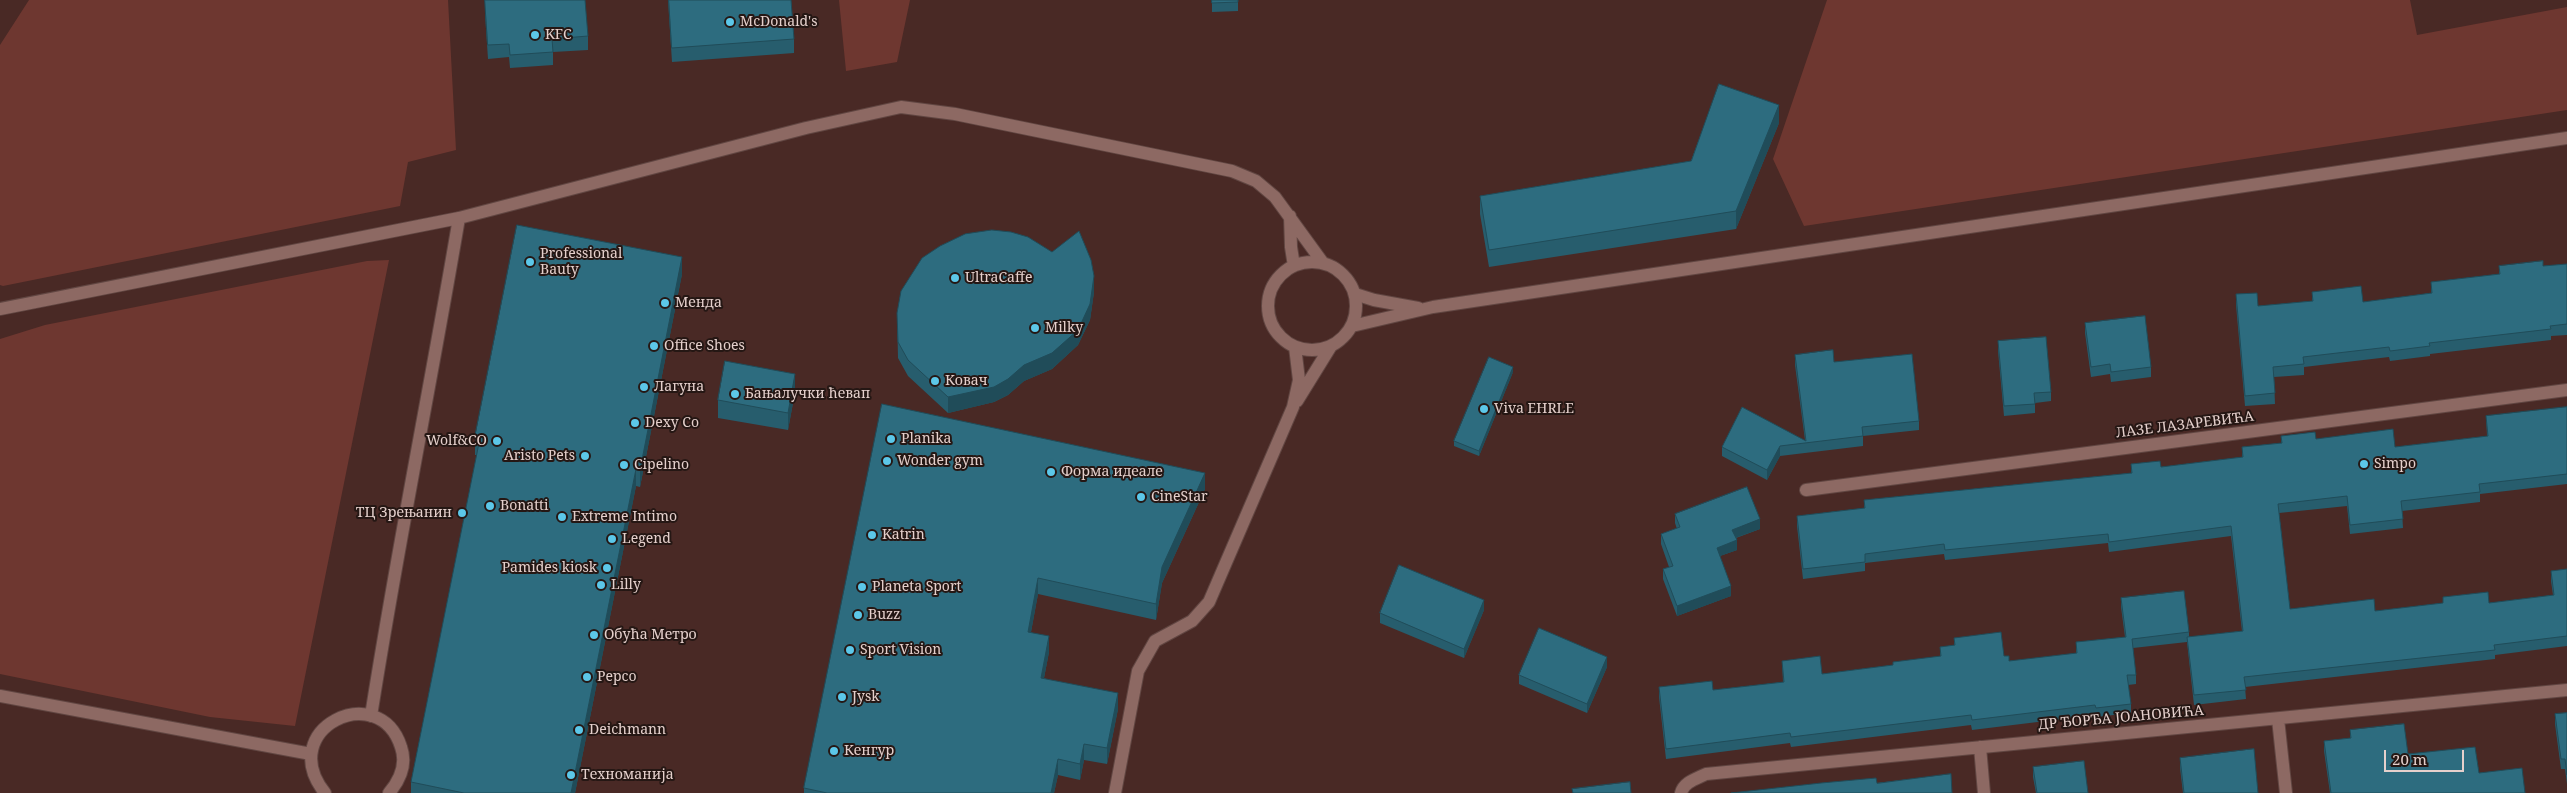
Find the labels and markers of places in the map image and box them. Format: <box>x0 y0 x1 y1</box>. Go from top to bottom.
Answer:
place label: McDonald's <box>740 14 818 30</box>
marker: McDonald's <box>724 16 736 28</box>
place label: KFC <box>545 27 572 43</box>
marker: KFC <box>529 29 541 41</box>
place label: Professional Bauty <box>540 246 622 278</box>
marker: Professional Bauty <box>524 256 536 268</box>
place label: UltraCaffe <box>965 270 1032 286</box>
marker: UltraCaffe <box>949 272 961 284</box>
place label: Менда <box>675 295 722 311</box>
marker: Менда <box>659 297 671 309</box>
place label: Milky <box>1045 320 1083 336</box>
marker: Milky <box>1029 322 1041 334</box>
place label: Office Shoes <box>664 338 745 354</box>
marker: Office Shoes <box>648 340 660 352</box>
place label: Ковач <box>945 373 988 389</box>
marker: Ковач <box>929 375 941 387</box>
place label: Лагуна <box>654 379 704 395</box>
marker: Лагуна <box>638 381 650 393</box>
place label: Бањалучки ћевап <box>745 386 870 402</box>
marker: Бањалучки ћевап <box>729 388 741 400</box>
place label: Viva EHRLE <box>1494 401 1574 417</box>
marker: Viva EHRLE <box>1478 403 1490 415</box>
place label: Dexy Co <box>645 415 699 431</box>
marker: Dexy Co <box>629 417 641 429</box>
place label: Planika <box>901 431 951 447</box>
place label: Wolf&CO <box>426 433 487 449</box>
marker: Planika <box>885 433 897 445</box>
marker: Wolf&CO <box>491 435 503 447</box>
place label: Aristo Pets <box>504 448 575 464</box>
marker: Aristo Pets <box>579 450 591 462</box>
place label: Wonder gym <box>897 453 983 469</box>
marker: Wonder gym <box>881 455 893 467</box>
place label: Simpo <box>2374 456 2416 472</box>
place label: Cipelino <box>634 457 689 473</box>
marker: Simpo <box>2358 458 2370 470</box>
marker: Cipelino <box>618 459 630 471</box>
place label: Форма идеале <box>1061 464 1163 480</box>
marker: Форма идеале <box>1045 466 1057 478</box>
place label: CineStar <box>1151 489 1208 505</box>
marker: CineStar <box>1135 491 1147 503</box>
place label: Bonatti <box>500 498 548 514</box>
marker: Bonatti <box>484 500 496 512</box>
place label: ТЦ Зрењанин <box>356 505 452 521</box>
marker: ТЦ Зрењанин <box>456 507 468 519</box>
place label: Extreme Intimo <box>572 509 677 525</box>
marker: Extreme Intimo <box>556 511 568 523</box>
place label: Katrin <box>882 527 925 543</box>
marker: Katrin <box>866 529 878 541</box>
place label: Legend <box>622 531 671 547</box>
marker: Legend <box>606 533 618 545</box>
place label: Pamides kiosk <box>502 560 597 576</box>
marker: Pamides kiosk <box>601 562 613 574</box>
place label: Lilly <box>611 577 641 593</box>
marker: Lilly <box>595 579 607 591</box>
place label: Planeta Sport <box>872 579 961 595</box>
marker: Planeta Sport <box>856 581 868 593</box>
place label: Buzz <box>868 607 900 623</box>
marker: Buzz <box>852 609 864 621</box>
place label: Обућа Метро <box>604 627 697 643</box>
marker: Обућа Метро <box>588 629 600 641</box>
place label: Sport Vision <box>860 642 941 658</box>
marker: Sport Vision <box>844 644 856 656</box>
place label: Pepco <box>597 669 637 685</box>
marker: Pepco <box>581 671 593 683</box>
place label: Jysk <box>852 689 879 705</box>
marker: Jysk <box>836 691 848 703</box>
place label: Deichmann <box>589 722 666 738</box>
marker: Deichmann <box>573 724 585 736</box>
place label: Кенгур <box>844 743 894 759</box>
marker: Кенгур <box>828 745 840 757</box>
place label: Техноманија <box>581 767 674 783</box>
marker: Техноманија <box>565 769 577 781</box>

